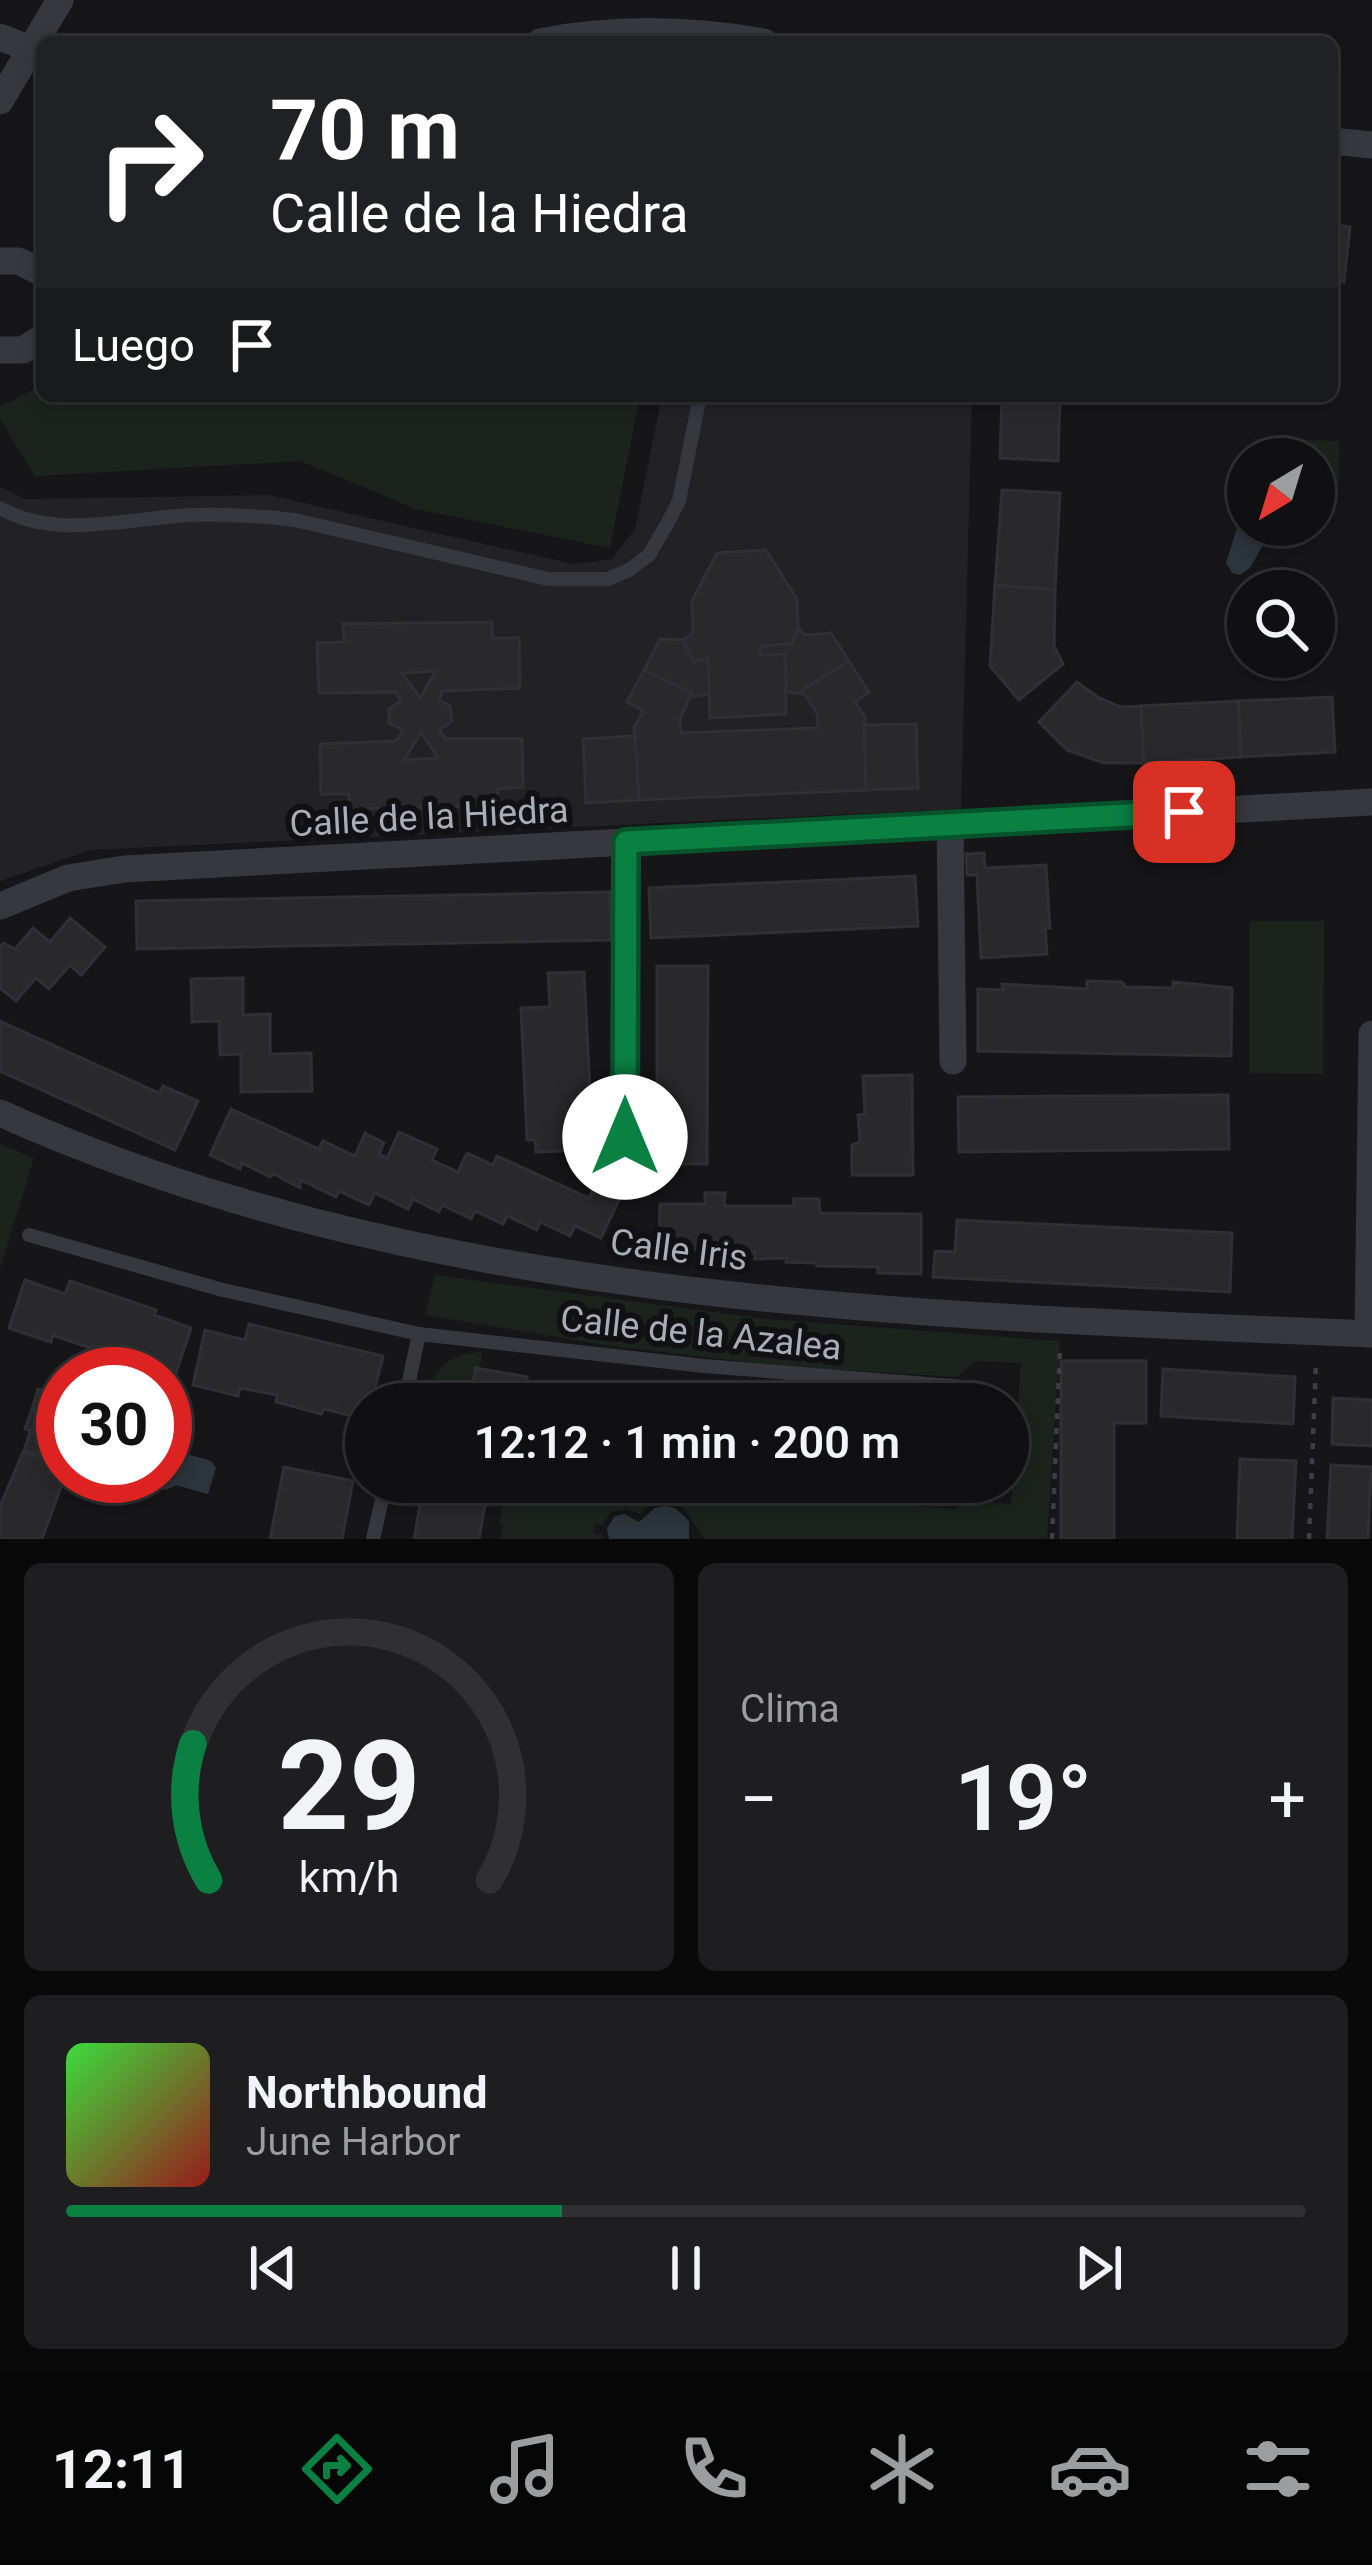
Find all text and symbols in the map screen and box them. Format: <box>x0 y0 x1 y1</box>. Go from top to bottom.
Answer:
text: 70 m <box>270 81 460 180</box>
icon: right <box>72 84 228 240</box>
text: Calle de la Hiedra <box>270 182 689 245</box>
icon: arrive <box>219 312 285 378</box>
text: Luego <box>72 319 195 372</box>
north arrow <box>1227 438 1335 546</box>
map controls <box>1227 438 1335 678</box>
button: search <box>1227 570 1335 678</box>
pin <box>1133 761 1235 863</box>
icon: arrive <box>1151 779 1217 845</box>
street label: Calle de la Hiedra <box>289 789 569 845</box>
position arrow <box>562 1074 688 1200</box>
street label: Calle Iris <box>608 1221 750 1279</box>
street label: Calle de la Azalea <box>558 1297 844 1369</box>
speed limit sign: 30 <box>36 1347 192 1503</box>
text: 12:12 · 1 min · 200 m <box>474 1416 900 1469</box>
text: Clima <box>740 1686 840 1732</box>
text: 29 <box>277 1713 421 1859</box>
text: 19° <box>954 1747 1092 1852</box>
text: − <box>740 1761 778 1838</box>
text: + <box>1269 1761 1306 1838</box>
text: km/h <box>299 1852 399 1902</box>
text: Northbound <box>246 2066 488 2119</box>
text: June Harbor <box>246 2119 461 2165</box>
icon: previous <box>240 2235 306 2301</box>
icon: pause <box>653 2235 719 2301</box>
icon: next <box>1066 2235 1132 2301</box>
icon: directions <box>295 2427 379 2511</box>
icon: music <box>483 2427 567 2511</box>
icon: phone <box>672 2427 756 2511</box>
icon: climate <box>860 2427 944 2511</box>
icon: car <box>1048 2427 1132 2511</box>
icon: filters <box>1236 2427 1320 2511</box>
text: 12:11 <box>52 2438 191 2501</box>

